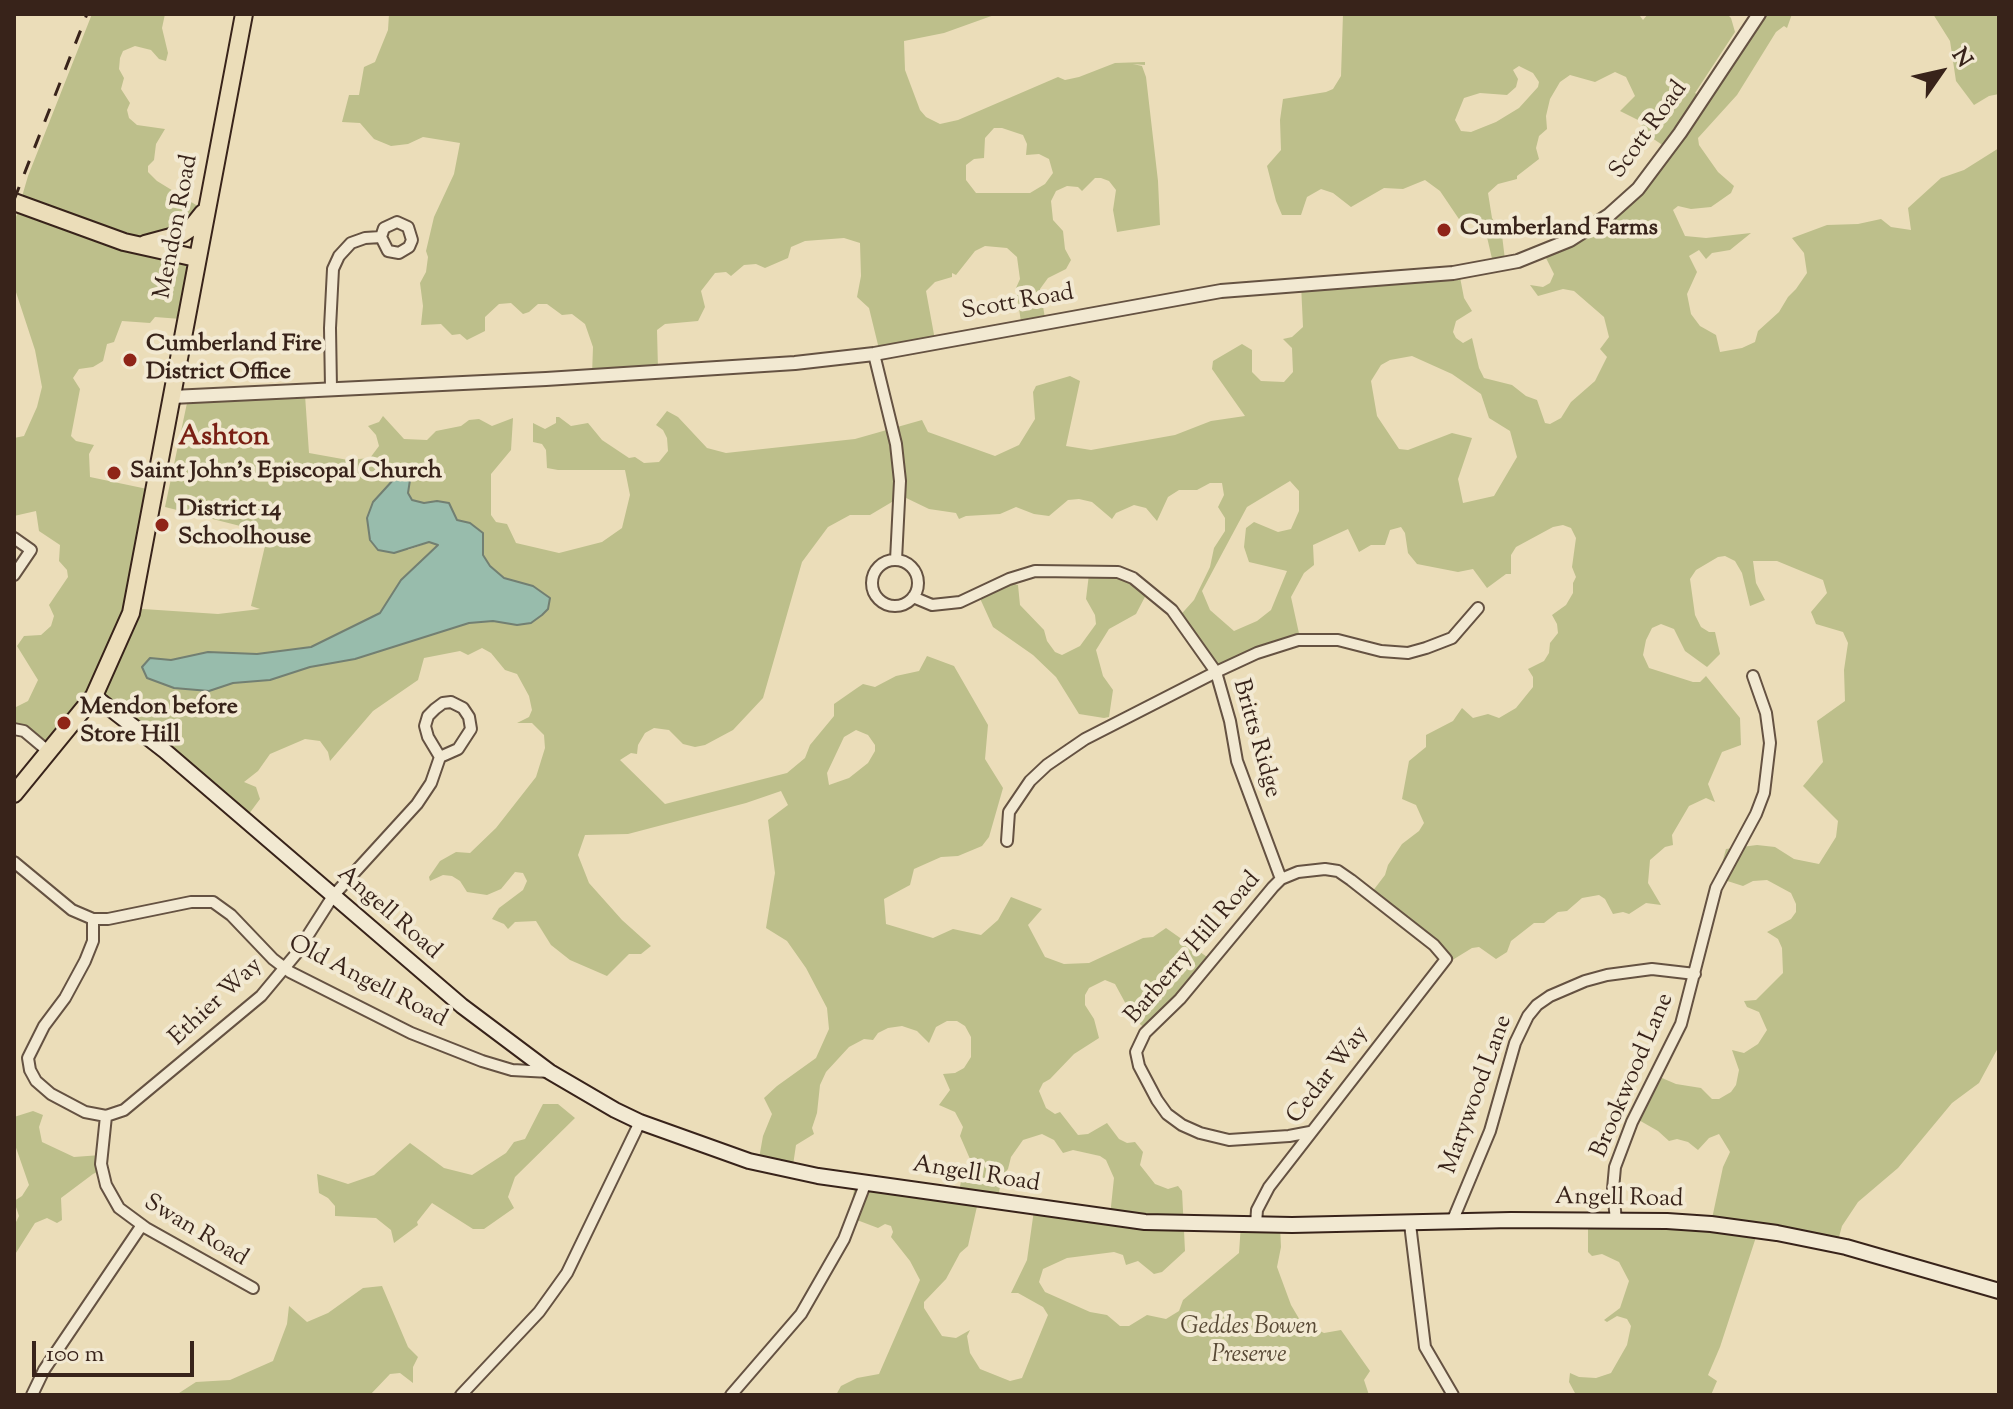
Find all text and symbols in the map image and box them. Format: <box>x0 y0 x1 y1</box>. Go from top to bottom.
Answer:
north arrow <box>1901 32 1981 112</box>
text: N <box>1943 42 1979 75</box>
street label: Scott Road <box>1605 77 1695 185</box>
street label: Mendon Road <box>150 152 206 302</box>
place label: Cumberland Farms <box>1460 216 1658 244</box>
marker: Cumberland Farms <box>1435 221 1453 239</box>
street label: Scott Road <box>960 280 1076 328</box>
place label: Cumberland Fire District Office <box>146 332 322 388</box>
marker: Cumberland Fire District Office <box>121 351 139 369</box>
district label: Ashton <box>178 422 270 456</box>
place label: Saint John's Episcopal Church <box>130 459 442 487</box>
marker: Saint John's Episcopal Church <box>105 464 123 482</box>
place label: District 14 Schoolhouse <box>178 497 311 553</box>
marker: District 14 Schoolhouse <box>153 516 171 534</box>
street label: Britts Ridge <box>1224 676 1286 802</box>
place label: Mendon before Store Hill <box>80 695 238 751</box>
marker: Mendon before Store Hill <box>55 714 73 732</box>
street label: Angell Road <box>330 861 446 967</box>
street label: Barberry Hill Road <box>1120 867 1268 1031</box>
street label: Old Angell Road <box>283 931 451 1035</box>
street label: Ethier Way <box>165 953 269 1053</box>
street label: Brookwood Lane <box>1586 989 1682 1163</box>
street label: Marywood Lane <box>1436 1012 1520 1178</box>
street label: Cedar Way <box>1282 1021 1376 1131</box>
street label: Angell Road <box>910 1152 1042 1200</box>
street label: Angell Road <box>1554 1184 1684 1216</box>
street label: Swan Road <box>138 1190 252 1274</box>
park label: Geddes Bowen Preserve <box>1180 1315 1318 1371</box>
scale bar <box>36 1325 198 1375</box>
text: 100 m <box>46 1338 104 1372</box>

